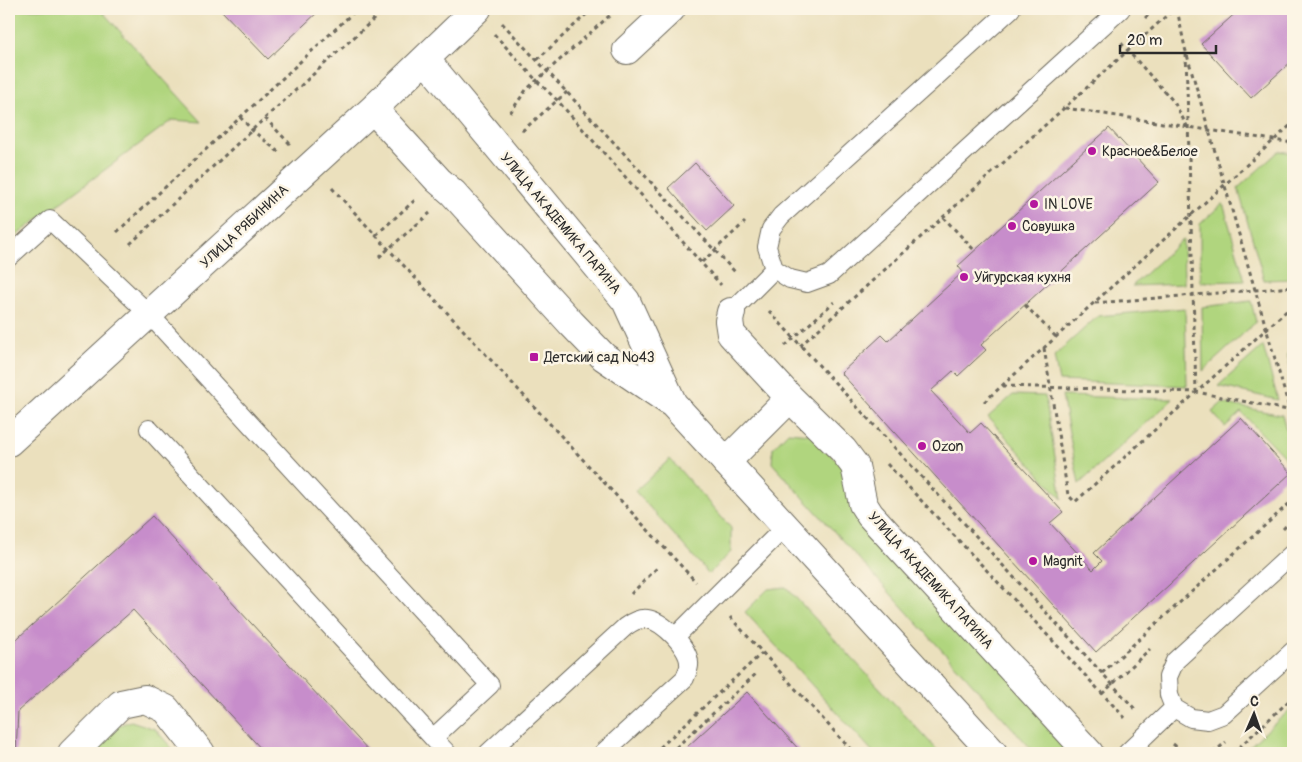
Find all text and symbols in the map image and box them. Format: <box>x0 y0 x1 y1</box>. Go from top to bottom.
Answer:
scale bar <box>1120 22 1216 54</box>
text: 20 m <box>1127 31 1162 50</box>
place label: Красное&Белое <box>1102 143 1198 160</box>
marker: Красное&Белое <box>1086 145 1098 157</box>
street label: УЛИЦА АКАДЕМИКА ПАРИНА <box>497 149 625 297</box>
street label: УЛИЦА РЯБИНИНА <box>197 181 292 272</box>
place label: IN LOVE <box>1044 196 1093 213</box>
marker: IN LOVE <box>1028 198 1040 210</box>
place label: Совушка <box>1022 218 1075 235</box>
marker: Совушка <box>1006 220 1018 232</box>
place label: Уйгурская кухня <box>974 269 1071 286</box>
marker: Уйгурская кухня <box>958 271 970 283</box>
place label: Детский сад №43 <box>543 349 655 366</box>
marker: Детский сад №43 <box>528 351 540 363</box>
place label: Ozon <box>932 438 964 455</box>
marker: Ozon <box>916 440 928 452</box>
street label: УЛИЦА АКАДЕМИКА ПАРИНА <box>865 508 997 652</box>
place label: Magnit <box>1043 553 1083 570</box>
marker: Magnit <box>1027 555 1039 567</box>
north arrow <box>1230 690 1280 740</box>
text: С <box>1250 693 1259 710</box>

